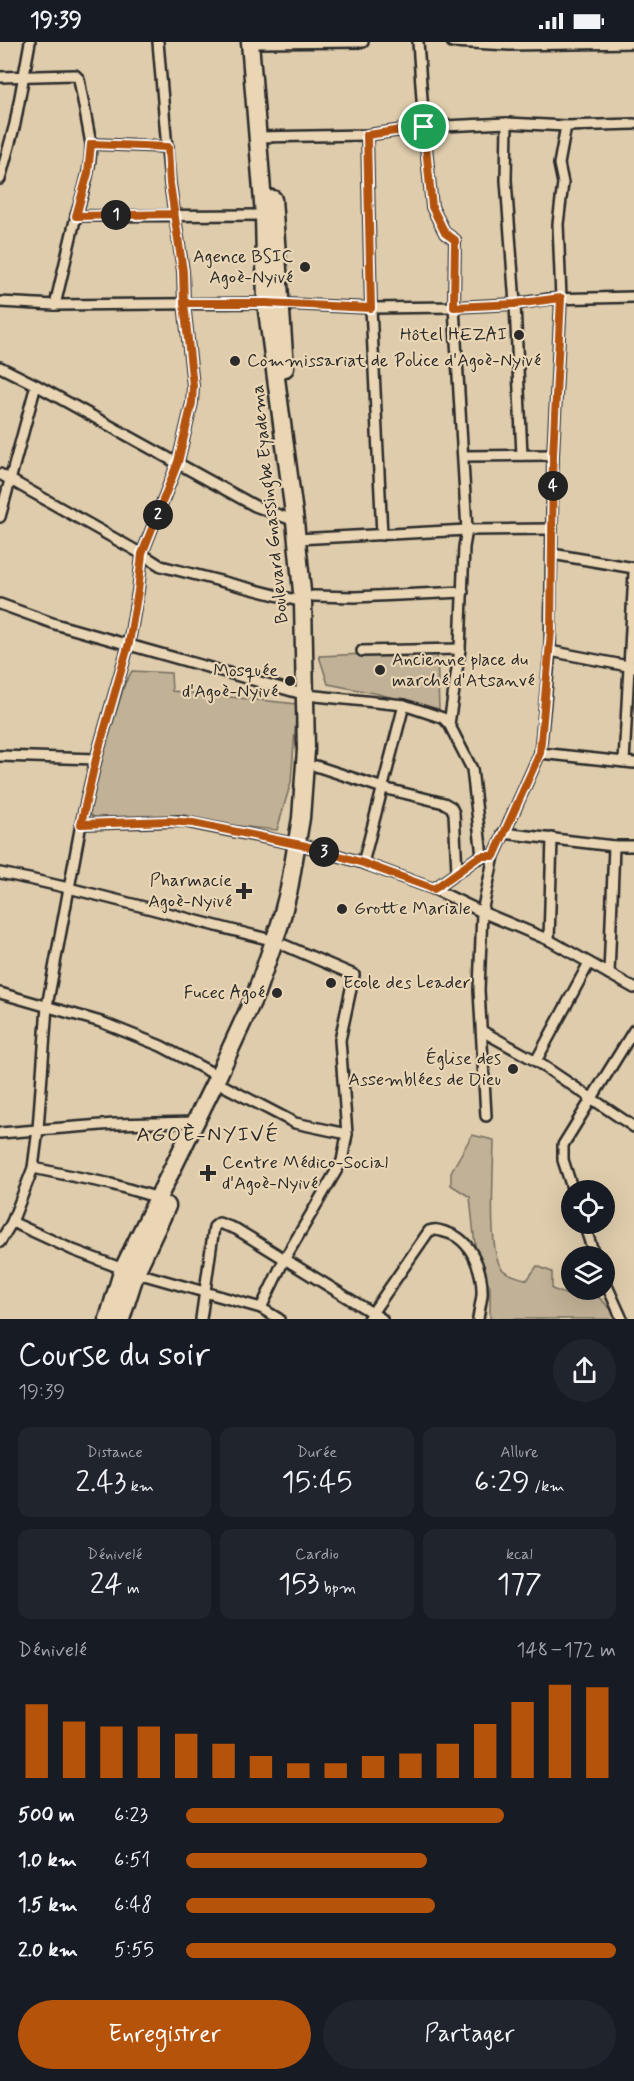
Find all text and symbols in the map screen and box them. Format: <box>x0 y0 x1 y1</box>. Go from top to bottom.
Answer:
text: 19:39 <box>30 7 82 35</box>
pin <box>398 101 449 152</box>
icon: arrive <box>407 110 440 143</box>
pin: 1 <box>101 200 131 230</box>
text: 1 <box>112 204 120 225</box>
place label: Agence BSIC Agoè-Nyivé <box>193 245 293 290</box>
marker: Agence BSIC Agoè-Nyivé <box>298 260 312 274</box>
place label: Hôtel HEZAI <box>400 323 507 347</box>
marker: Hôtel HEZAI <box>512 328 526 342</box>
place label: Commissariat de Police d'Agoè-Nyivé <box>247 349 541 373</box>
marker: Commissariat de Police d'Agoè-Nyivé <box>228 354 242 368</box>
street label: Boulevard Gnassingbe Eyadema <box>246 383 296 625</box>
pin: 4 <box>538 471 568 501</box>
text: 4 <box>548 475 558 496</box>
pin: 2 <box>143 500 173 530</box>
text: 2 <box>154 504 162 525</box>
place label: Ancienne place du marché d'Atsanvé <box>392 648 535 693</box>
place label: Mosquée d'Agoè-Nyivé <box>182 659 278 704</box>
marker: Ancienne place du marché d'Atsanvé <box>373 663 387 677</box>
marker: Mosquée d'Agoè-Nyivé <box>283 674 297 688</box>
pin: 3 <box>309 837 339 867</box>
text: 3 <box>320 841 328 862</box>
place label: Pharmacie Agoè-Nyivé <box>148 869 232 914</box>
marker: Pharmacie Agoè-Nyivé <box>237 884 251 898</box>
place label: Grotte Mariale <box>354 897 471 921</box>
marker: Grotte Mariale <box>335 902 349 916</box>
place label: Ecole des Leader <box>343 971 471 995</box>
marker: Ecole des Leader <box>324 976 338 990</box>
place label: Fucec Agoé <box>184 981 265 1005</box>
marker: Fucec Agoé <box>270 986 284 1000</box>
place label: Église des Assemblées de Dieu <box>348 1047 501 1092</box>
marker: Église des Assemblées de Dieu <box>506 1062 520 1076</box>
district label: AGOÈ-NYIVÉ <box>136 1121 280 1149</box>
place label: Centre Médico-Social d'Agoè-Nyivé <box>222 1151 388 1196</box>
marker: Centre Médico-Social d'Agoè-Nyivé <box>199 1164 217 1182</box>
map controls <box>561 1180 615 1300</box>
button: locate <box>561 1180 615 1234</box>
button: layers <box>561 1246 615 1300</box>
text: Course du soir <box>18 1334 210 1378</box>
button: share <box>553 1339 616 1402</box>
text: 19:39 <box>18 1379 65 1406</box>
text: Distance <box>87 1442 143 1463</box>
text: Durée <box>297 1442 337 1463</box>
text: Allure <box>500 1442 539 1463</box>
text: 2.43 <box>75 1463 126 1502</box>
text: 15:45 <box>282 1463 352 1502</box>
text: 6:29 <box>474 1463 530 1502</box>
text: km <box>126 1476 154 1497</box>
text: /km <box>530 1476 565 1497</box>
text: Dénivelé <box>87 1544 142 1565</box>
text: Cardio <box>295 1544 339 1565</box>
text: kcal <box>506 1544 533 1565</box>
text: 24 <box>90 1565 123 1604</box>
text: 153 <box>278 1565 320 1604</box>
text: 177 <box>497 1565 542 1604</box>
text: m <box>123 1578 140 1599</box>
text: bpm <box>320 1578 356 1599</box>
text: Dénivelé <box>18 1637 87 1664</box>
text: 148–172 m <box>516 1637 616 1664</box>
text: 500 m <box>18 1802 75 1829</box>
text: 6:23 <box>114 1802 148 1829</box>
text: 1.0 km <box>18 1847 77 1874</box>
text: 6:51 <box>114 1847 150 1874</box>
text: 1.5 km <box>18 1892 78 1919</box>
text: 6:48 <box>114 1892 152 1919</box>
text: 2.0 km <box>18 1937 78 1964</box>
text: 5:55 <box>114 1937 154 1964</box>
button: Enregistrer <box>18 2000 311 2069</box>
button: Partager <box>323 2000 616 2069</box>

